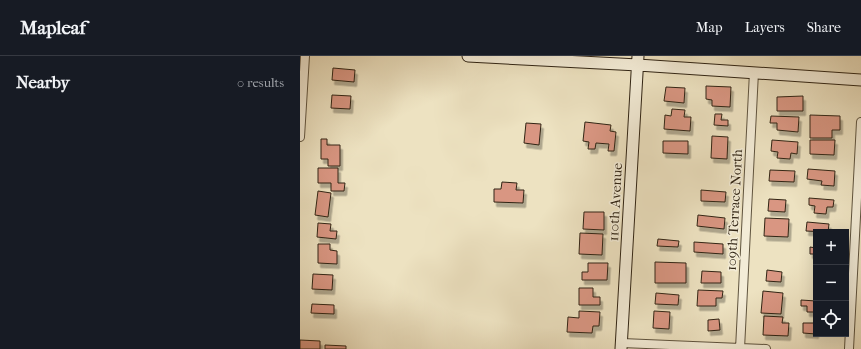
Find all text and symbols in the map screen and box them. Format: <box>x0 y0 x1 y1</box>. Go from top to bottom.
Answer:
text: Mapleaf <box>20 17 86 39</box>
text: Map <box>696 19 723 36</box>
text: Layers <box>745 19 785 36</box>
text: Share <box>807 19 841 36</box>
text: Nearby <box>16 72 70 92</box>
text: 0 results <box>237 75 284 90</box>
street label: 109th Terrace North <box>723 149 746 271</box>
street label: 110th Avenue <box>605 162 626 242</box>
map controls <box>813 229 849 337</box>
button: + <box>813 229 849 265</box>
button: − <box>813 265 849 301</box>
button: locate <box>813 301 849 337</box>

